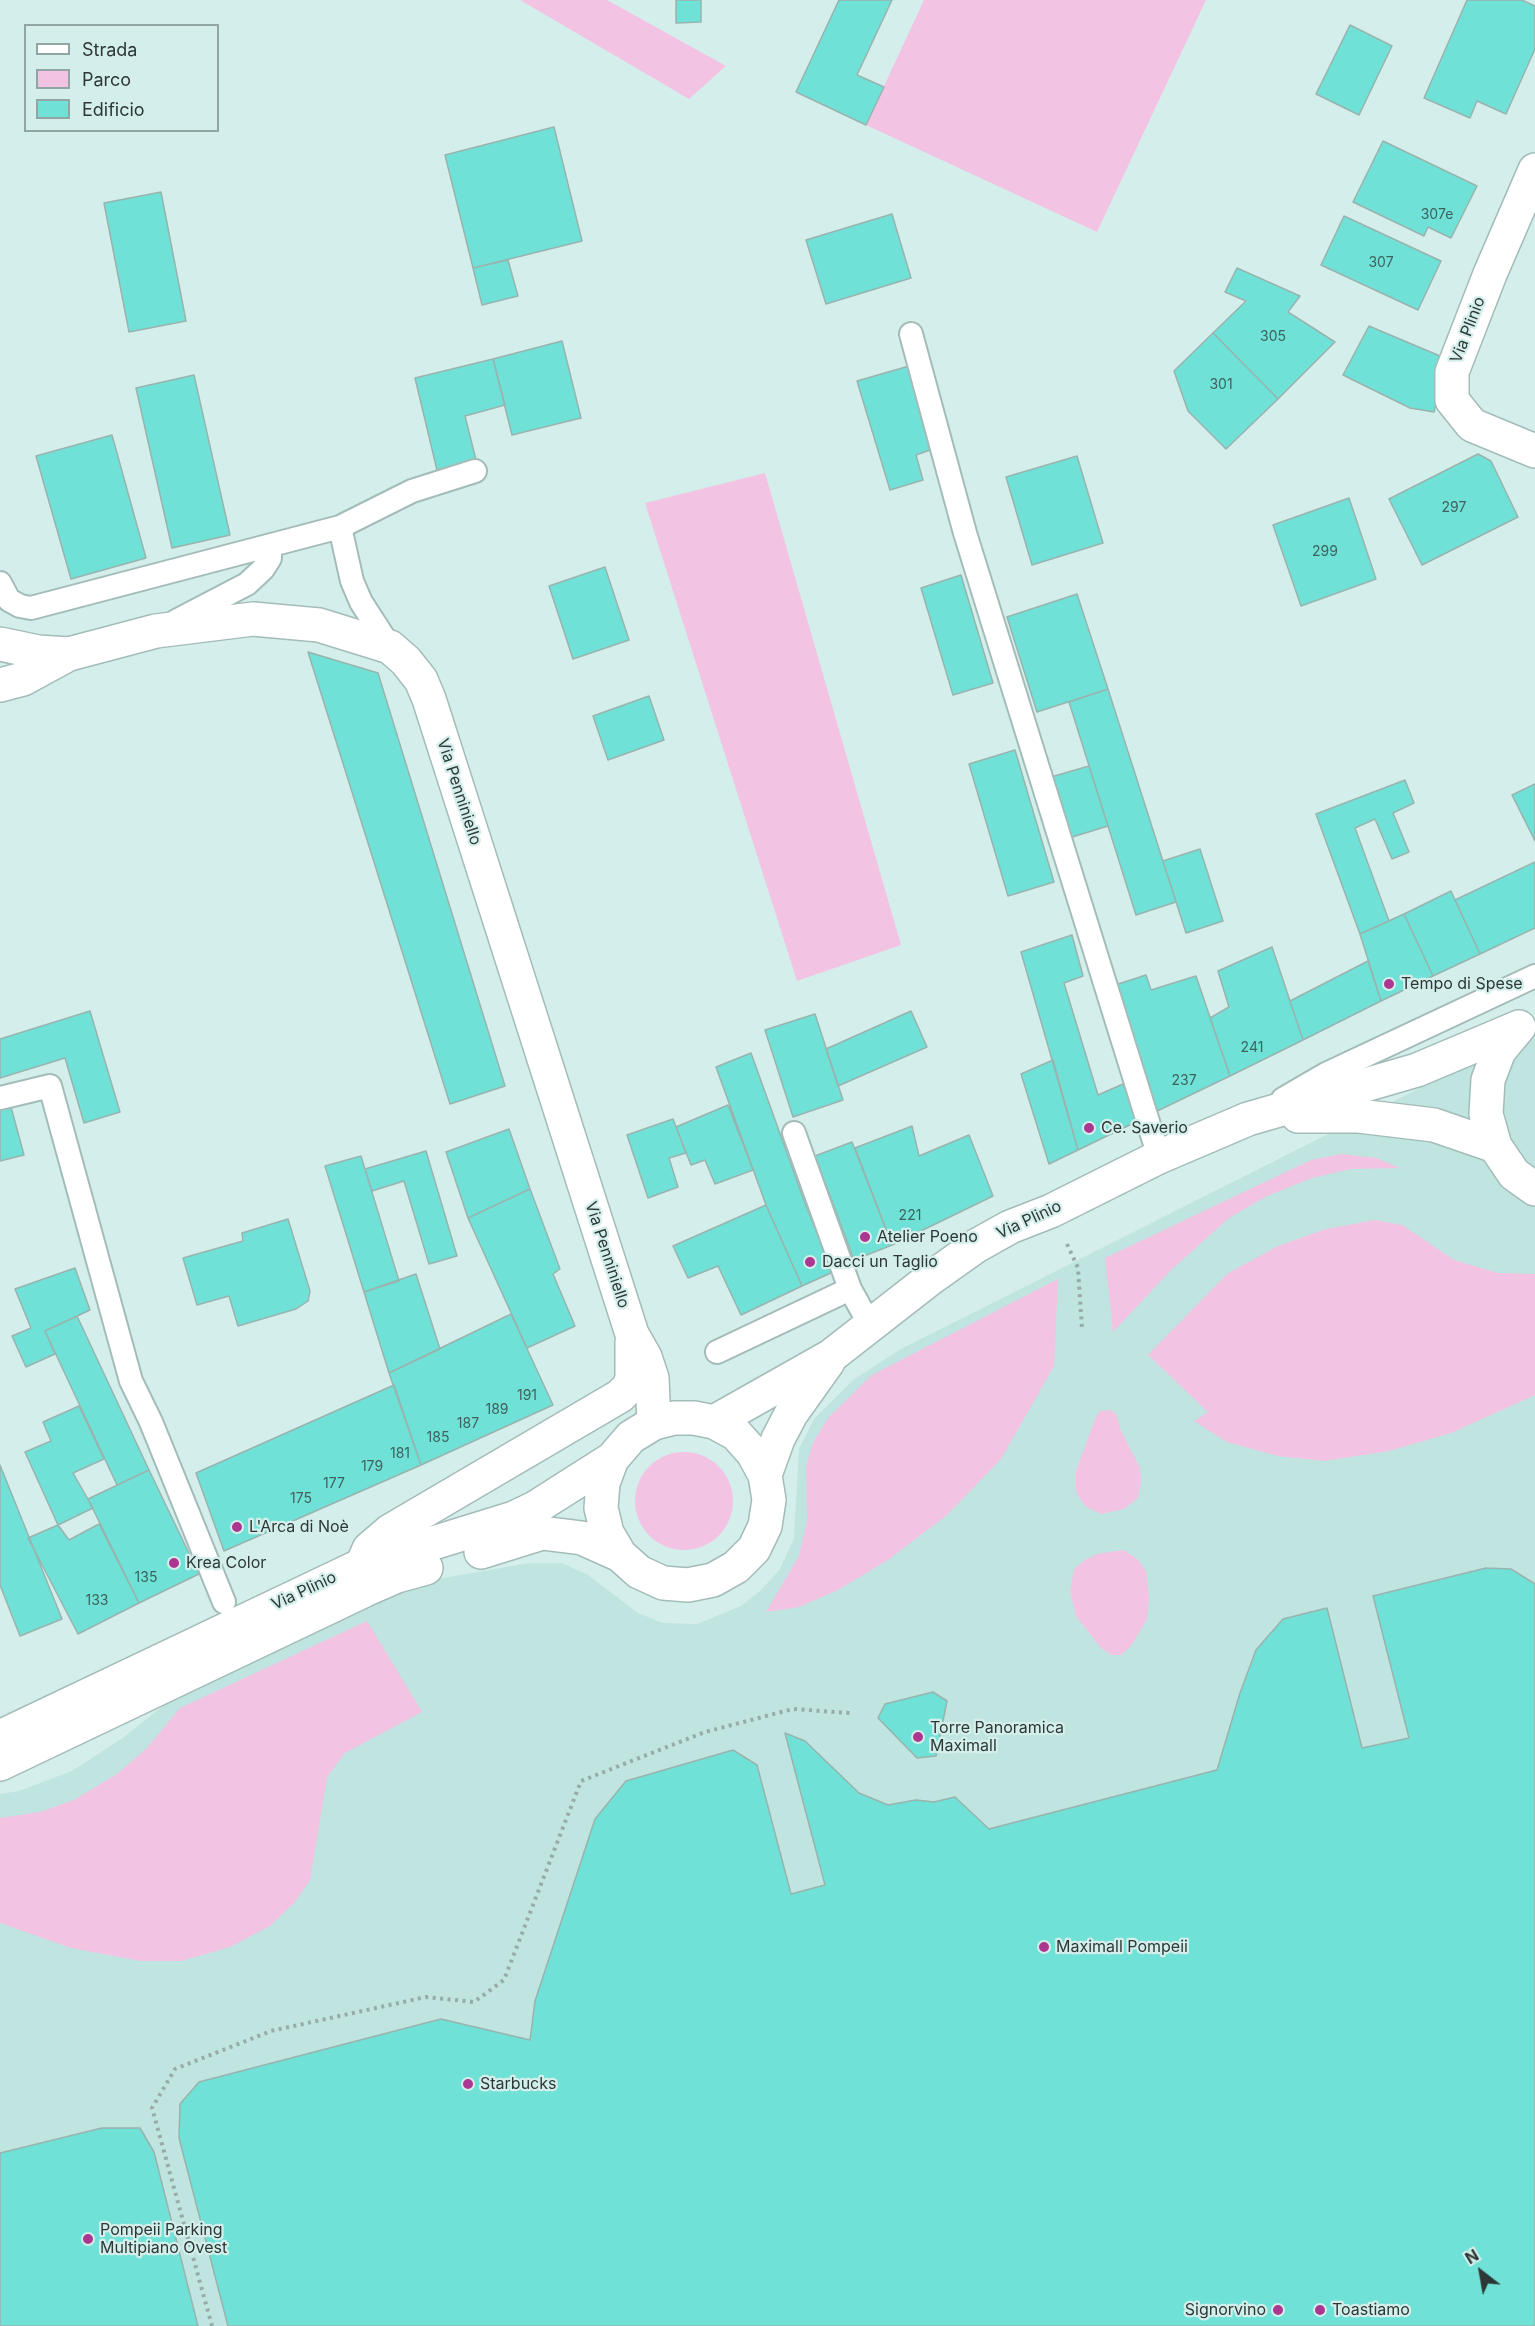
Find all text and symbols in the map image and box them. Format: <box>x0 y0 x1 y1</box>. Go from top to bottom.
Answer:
legend <box>24 24 219 132</box>
text: Strada <box>82 39 137 60</box>
text: Parco <box>82 69 131 90</box>
text: Edificio <box>82 99 145 120</box>
house number: 307e <box>1421 207 1453 223</box>
house number: 307 <box>1368 255 1394 271</box>
street label: Via Plinio <box>1447 294 1489 366</box>
house number: 305 <box>1260 329 1286 345</box>
house number: 301 <box>1209 377 1233 393</box>
house number: 297 <box>1442 500 1466 516</box>
house number: 299 <box>1312 544 1338 560</box>
street label: Via Penniniello <box>433 736 485 848</box>
place label: Tempo di Spese <box>1401 974 1523 994</box>
marker: Tempo di Spese <box>1382 977 1396 991</box>
house number: 241 <box>1241 1040 1263 1056</box>
house number: 237 <box>1171 1073 1197 1089</box>
place label: Ce. Saverio <box>1101 1118 1188 1138</box>
marker: Ce. Saverio <box>1082 1121 1096 1135</box>
street label: Via Plinio <box>994 1197 1064 1243</box>
street label: Via Penniniello <box>581 1199 633 1311</box>
house number: 221 <box>899 1208 921 1224</box>
place label: Atelier Poeno <box>877 1227 978 1247</box>
marker: Atelier Poeno <box>858 1230 872 1244</box>
place label: Dacci un Taglio <box>822 1252 938 1272</box>
marker: Dacci un Taglio <box>803 1255 817 1269</box>
house number: 191 <box>517 1388 537 1404</box>
house number: 189 <box>485 1402 509 1418</box>
house number: 187 <box>457 1416 479 1432</box>
house number: 185 <box>427 1430 449 1446</box>
house number: 181 <box>390 1446 410 1462</box>
house number: 179 <box>361 1459 383 1475</box>
house number: 177 <box>323 1476 345 1492</box>
house number: 175 <box>290 1491 312 1507</box>
place label: L'Arca di Noè <box>249 1517 349 1537</box>
marker: L'Arca di Noè <box>230 1520 244 1534</box>
place label: Krea Color <box>186 1553 266 1573</box>
marker: Krea Color <box>167 1556 181 1570</box>
street label: Via Plinio <box>269 1568 339 1614</box>
house number: 135 <box>135 1570 157 1586</box>
house number: 133 <box>86 1593 108 1609</box>
place label: Torre Panoramica Maximall <box>930 1718 1064 1756</box>
marker: Torre Panoramica Maximall <box>911 1730 925 1744</box>
place label: Maximall Pompeii <box>1056 1937 1188 1957</box>
marker: Maximall Pompeii <box>1037 1940 1051 1954</box>
place label: Starbucks <box>480 2074 556 2094</box>
marker: Starbucks <box>461 2077 475 2091</box>
place label: Pompeii Parking Multipiano Ovest <box>100 2220 227 2258</box>
marker: Pompeii Parking Multipiano Ovest <box>81 2232 95 2246</box>
north arrow <box>1451 2242 1511 2302</box>
text: N <box>1461 2245 1482 2268</box>
place label: Signorvino <box>1185 2300 1266 2320</box>
place label: Toastiamo <box>1332 2300 1410 2320</box>
marker: Signorvino <box>1271 2303 1285 2317</box>
marker: Toastiamo <box>1313 2303 1327 2317</box>

